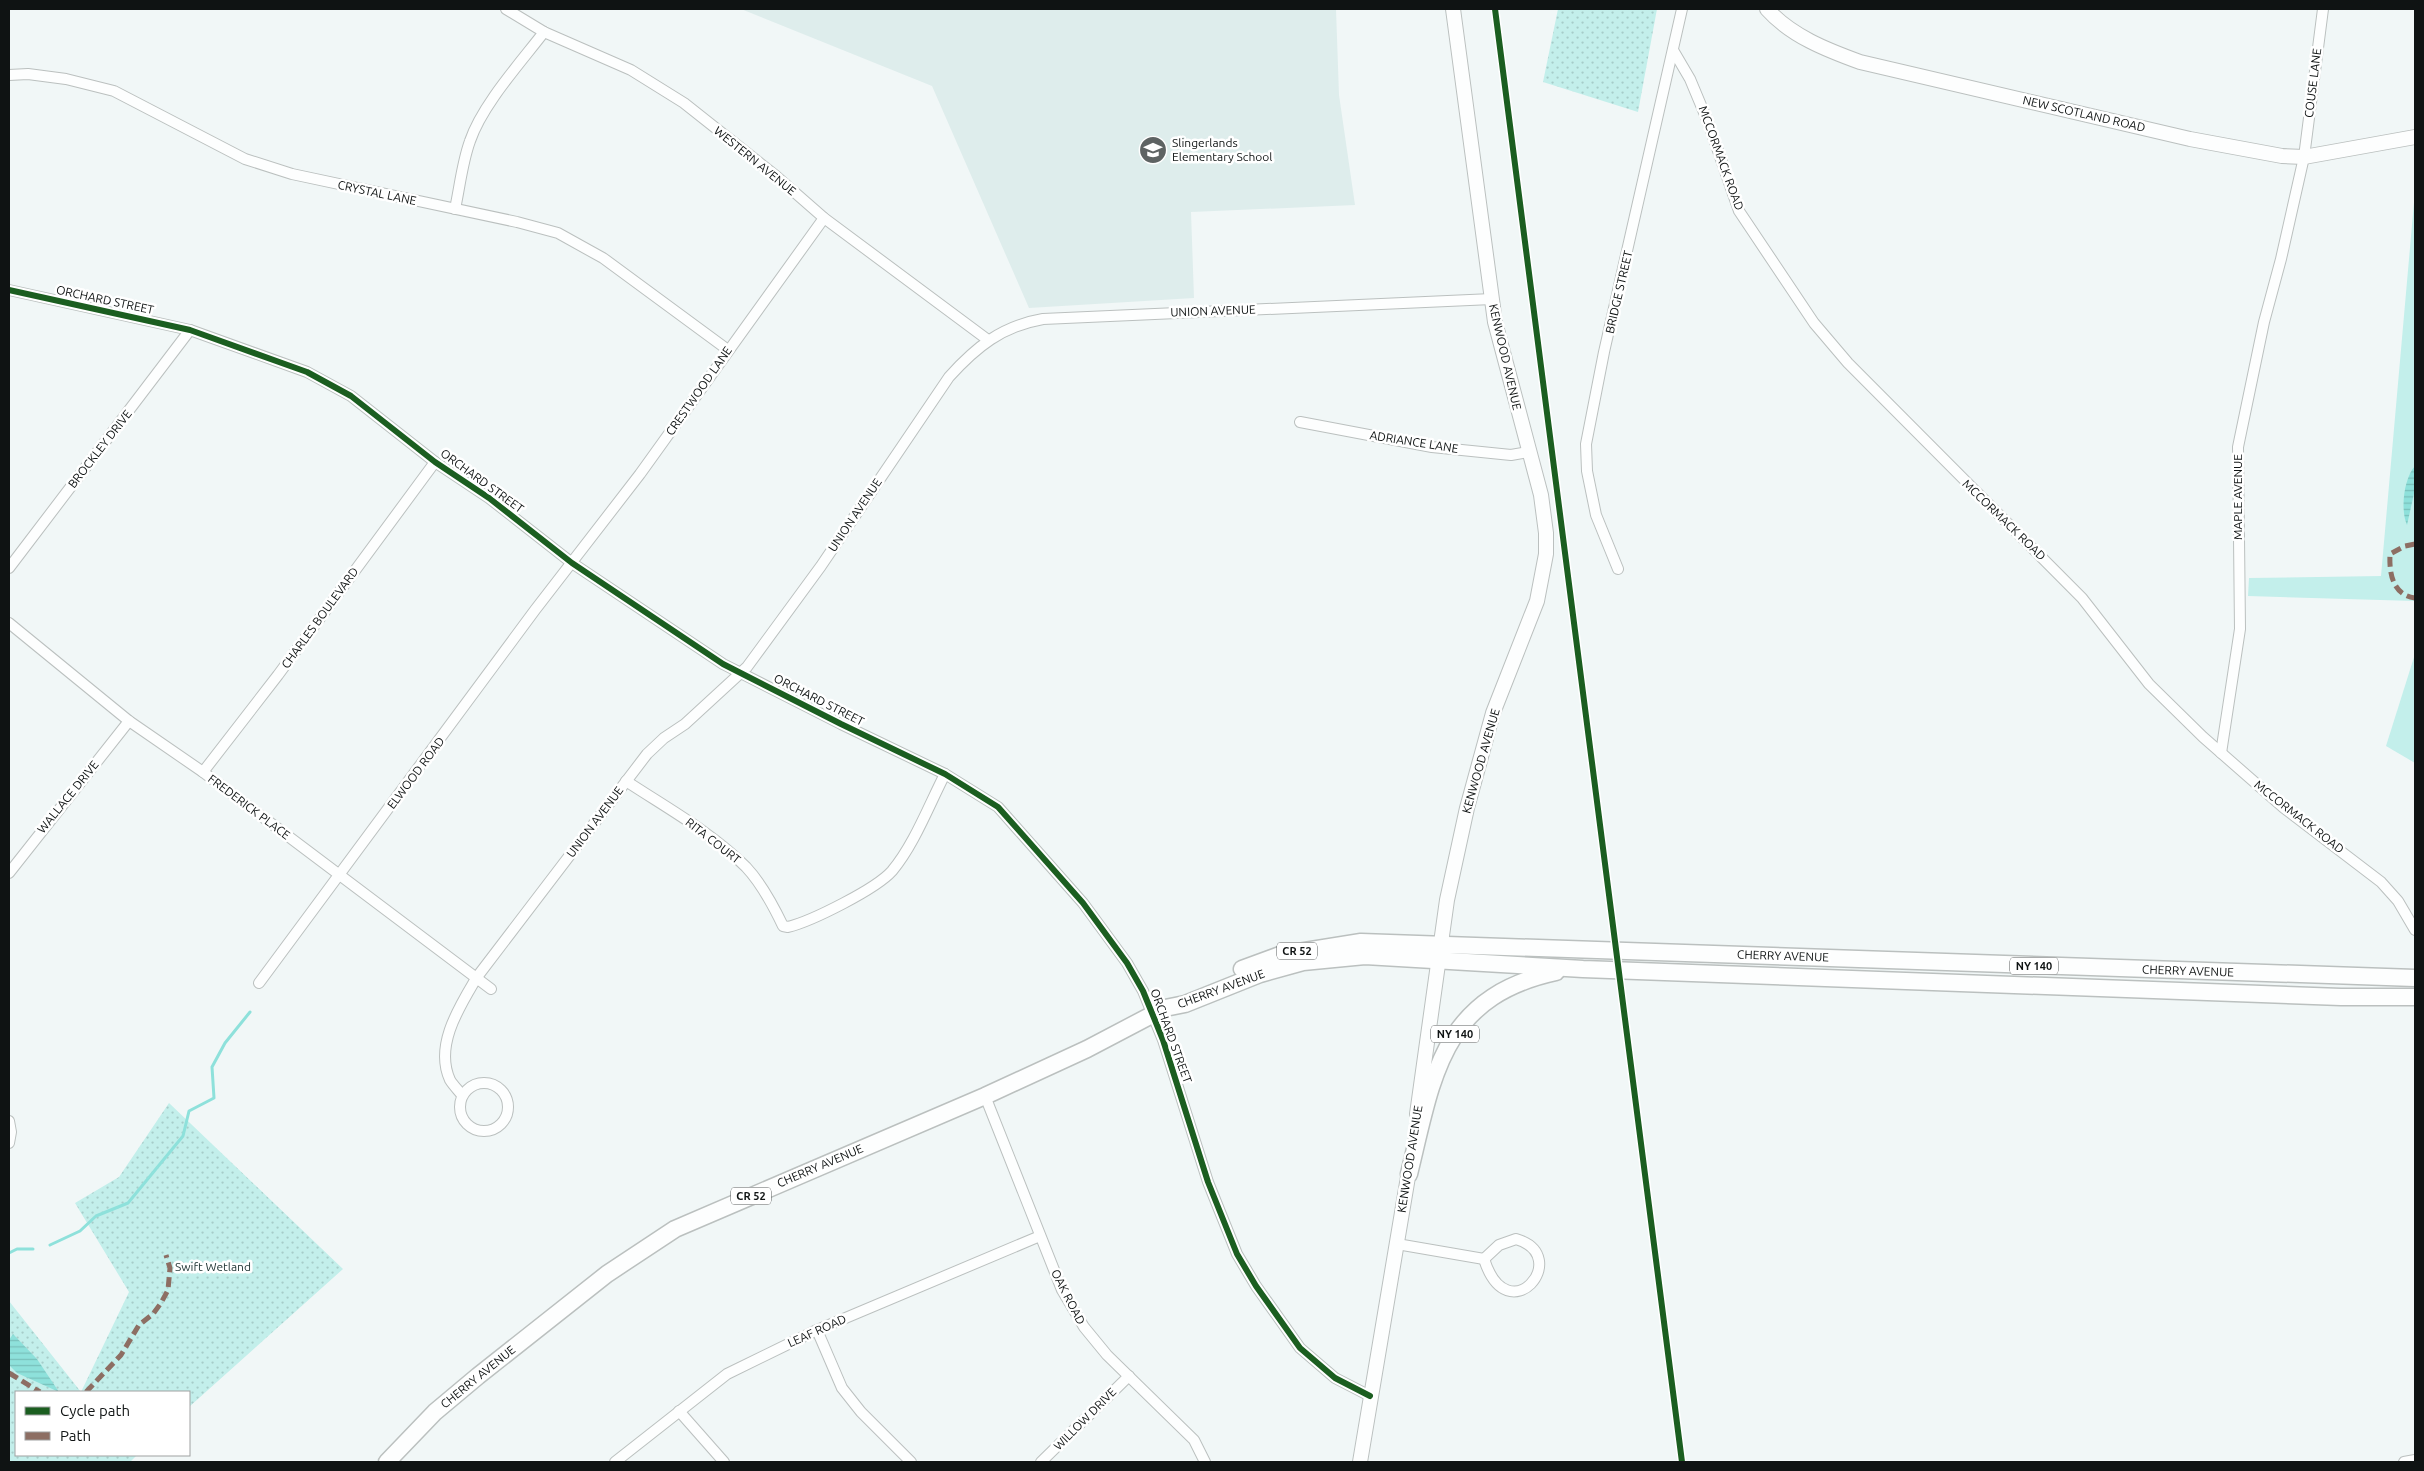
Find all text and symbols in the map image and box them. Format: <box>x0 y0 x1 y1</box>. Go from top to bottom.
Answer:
street label: COUSE LANE <box>2302 47 2323 118</box>
street label: NEW SCOTLAND ROAD <box>2022 93 2147 134</box>
street label: MCCORMACK ROAD <box>1697 104 1746 212</box>
street label: WESTERN AVENUE <box>712 124 799 198</box>
school or university icon: Slingerlands Elementary School <box>1138 135 1168 165</box>
place label: Slingerlands Elementary School <box>1172 136 1272 163</box>
street label: CRYSTAL LANE <box>337 178 418 207</box>
street label: BRIDGE STREET <box>1603 249 1634 335</box>
street label: ORCHARD STREET <box>55 283 155 316</box>
street label: UNION AVENUE <box>1170 303 1256 318</box>
street label: KENWOOD AVENUE <box>1487 303 1524 411</box>
street label: CRESTWOOD LANE <box>663 344 734 438</box>
street label: BROCKLEY DRIVE <box>65 407 134 490</box>
street label: ADRIANCE LANE <box>1369 428 1460 455</box>
street label: ORCHARD STREET <box>438 446 527 515</box>
street label: MAPLE AVENUE <box>2231 454 2244 540</box>
street label: UNION AVENUE <box>825 475 884 554</box>
street label: MCCORMACK ROAD <box>1960 477 2048 563</box>
street label: CHARLES BOULEVARD <box>279 565 361 671</box>
street label: ORCHARD STREET <box>772 671 867 728</box>
street label: KENWOOD AVENUE <box>1459 707 1502 815</box>
street label: ELWOOD ROAD <box>384 734 447 811</box>
street label: WALLACE DRIVE <box>34 758 101 835</box>
street label: FREDERICK PLACE <box>206 772 293 842</box>
street label: MCCORMACK ROAD <box>2252 778 2347 856</box>
street label: UNION AVENUE <box>564 783 626 860</box>
street label: RITA COURT <box>683 815 744 866</box>
road number: CR 52 <box>1277 942 1317 959</box>
street label: CHERRY AVENUE <box>1737 947 1829 964</box>
road number: NY 140 <box>2010 958 2058 974</box>
street label: CHERRY AVENUE <box>2142 962 2234 979</box>
street label: CHERRY AVENUE <box>1175 967 1267 1010</box>
street label: ORCHARD STREET <box>1148 987 1195 1085</box>
road number: NY 140 <box>1431 1026 1479 1042</box>
street label: KENWOOD AVENUE <box>1395 1104 1424 1214</box>
street label: CHERRY AVENUE <box>775 1141 865 1190</box>
road number: CR 52 <box>731 1188 771 1204</box>
park label: Swift Wetland <box>175 1260 251 1273</box>
street label: OAK ROAD <box>1049 1267 1088 1326</box>
street label: LEAF ROAD <box>785 1312 848 1349</box>
street label: CHERRY AVENUE <box>438 1342 518 1411</box>
street label: WILLOW DRIVE <box>1051 1385 1119 1452</box>
legend <box>15 1391 190 1456</box>
text: Cycle path <box>60 1402 130 1419</box>
text: Path <box>60 1427 91 1444</box>

